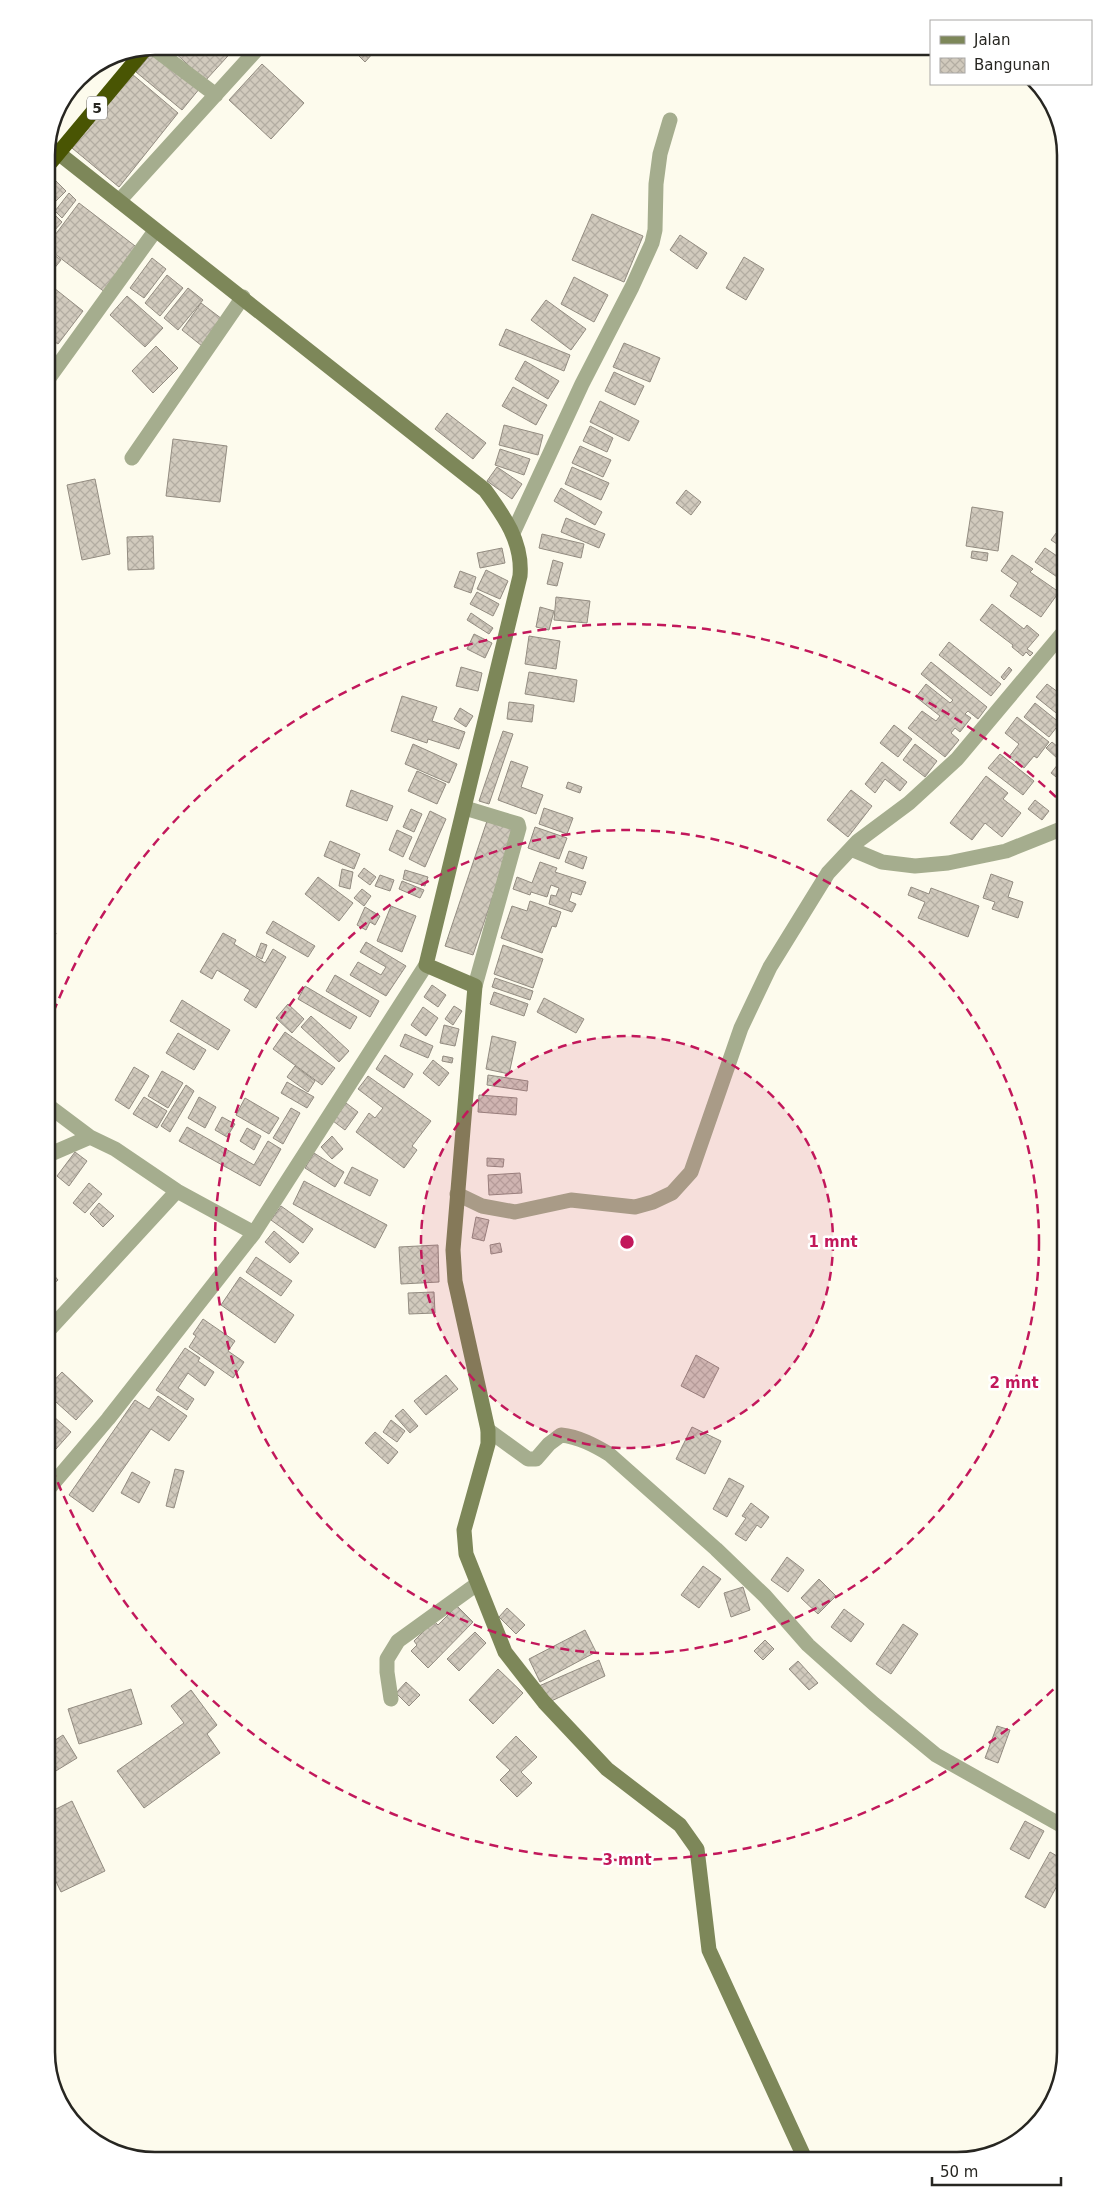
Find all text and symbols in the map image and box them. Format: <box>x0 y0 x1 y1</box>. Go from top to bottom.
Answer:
legend <box>930 20 1092 85</box>
text: Jalan <box>973 31 1010 49</box>
text: Bangunan <box>974 56 1050 74</box>
road number: 5 <box>87 96 107 120</box>
centre of rings <box>618 1233 636 1251</box>
text: 1 mnt <box>808 1233 858 1251</box>
text: 2 mnt <box>989 1374 1039 1392</box>
text: 3 mnt <box>602 1851 652 1869</box>
scale bar <box>932 2154 1061 2186</box>
text: 50 m <box>940 2163 978 2181</box>

